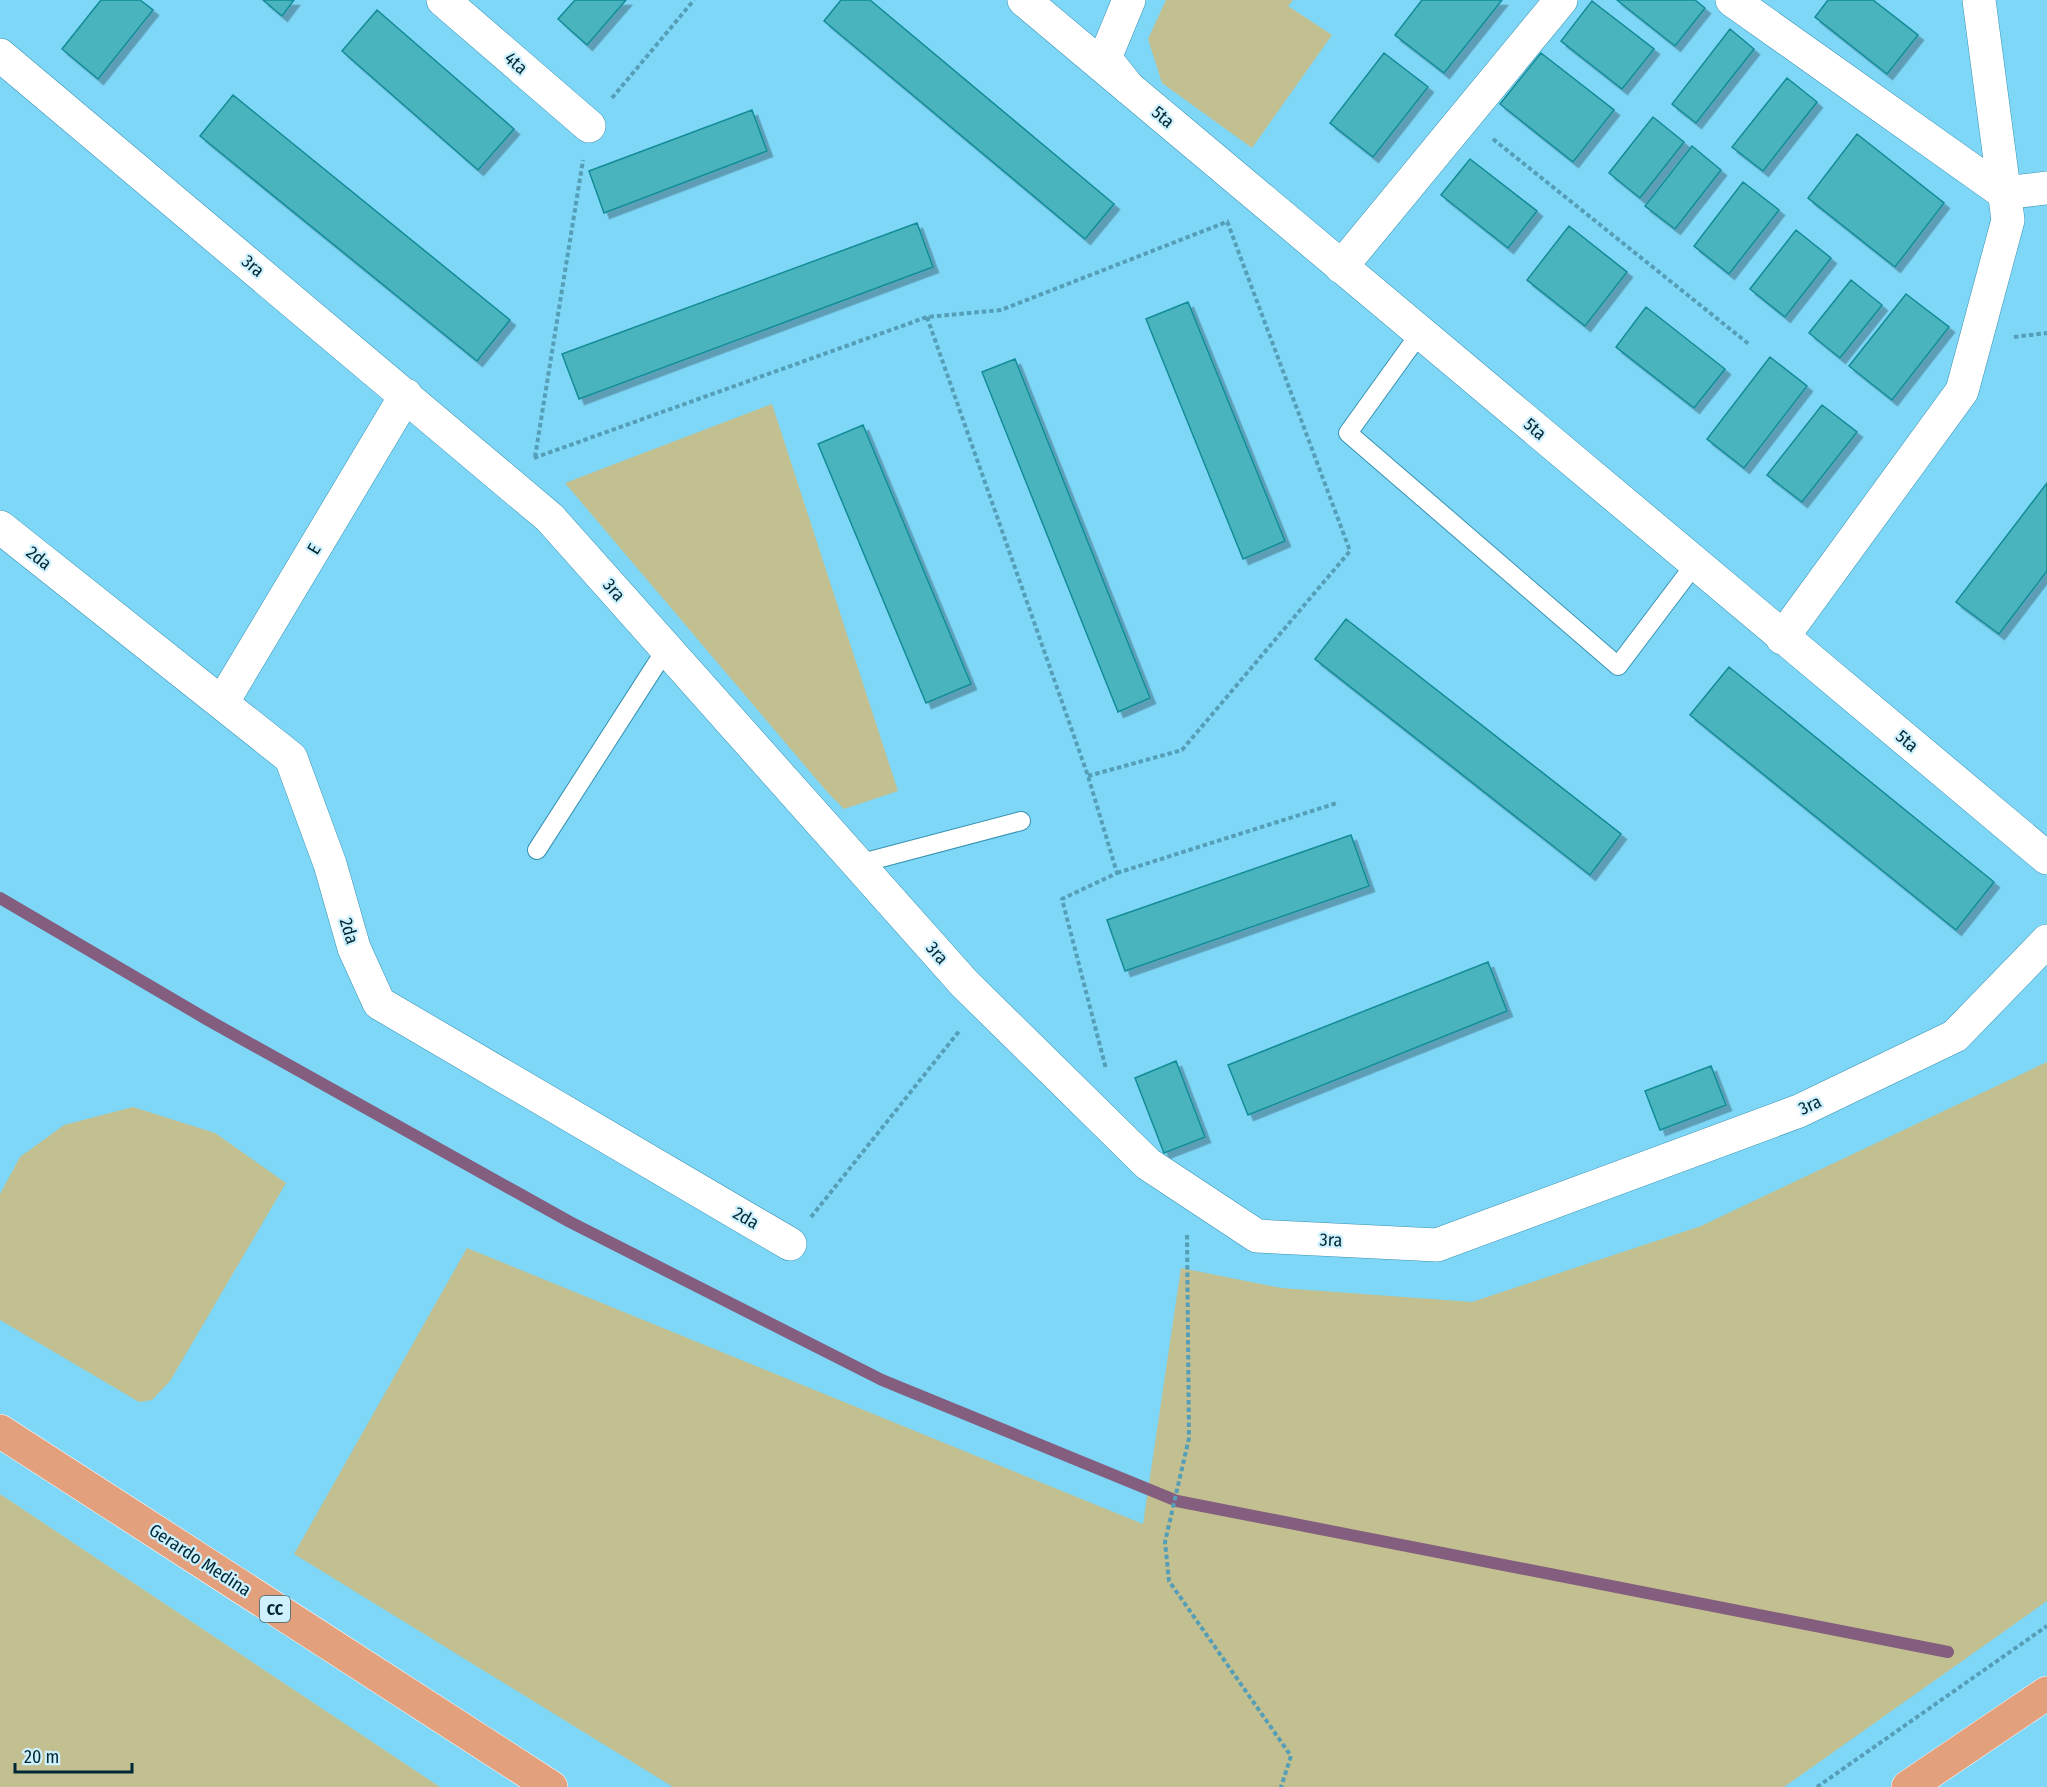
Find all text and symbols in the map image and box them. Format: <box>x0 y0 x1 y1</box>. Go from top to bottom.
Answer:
street label: 4ta <box>500 47 532 79</box>
street label: 5ta <box>1147 101 1179 133</box>
street label: 3ra <box>237 250 269 282</box>
street label: 5ta <box>1519 413 1551 445</box>
street label: E <box>302 540 326 558</box>
street label: 2da <box>22 541 56 575</box>
street label: 3ra <box>598 574 630 606</box>
street label: 5ta <box>1891 725 1923 757</box>
street label: 2da <box>335 915 363 947</box>
street label: 3ra <box>921 937 953 969</box>
street label: 3ra <box>1795 1090 1825 1120</box>
street label: 2da <box>729 1202 763 1234</box>
street label: 3ra <box>1319 1228 1343 1252</box>
street label: Gerardo Medina <box>145 1519 255 1601</box>
road number: CC <box>260 1596 290 1622</box>
scale bar <box>15 1736 132 1774</box>
text: 20 m <box>24 1746 59 1768</box>

